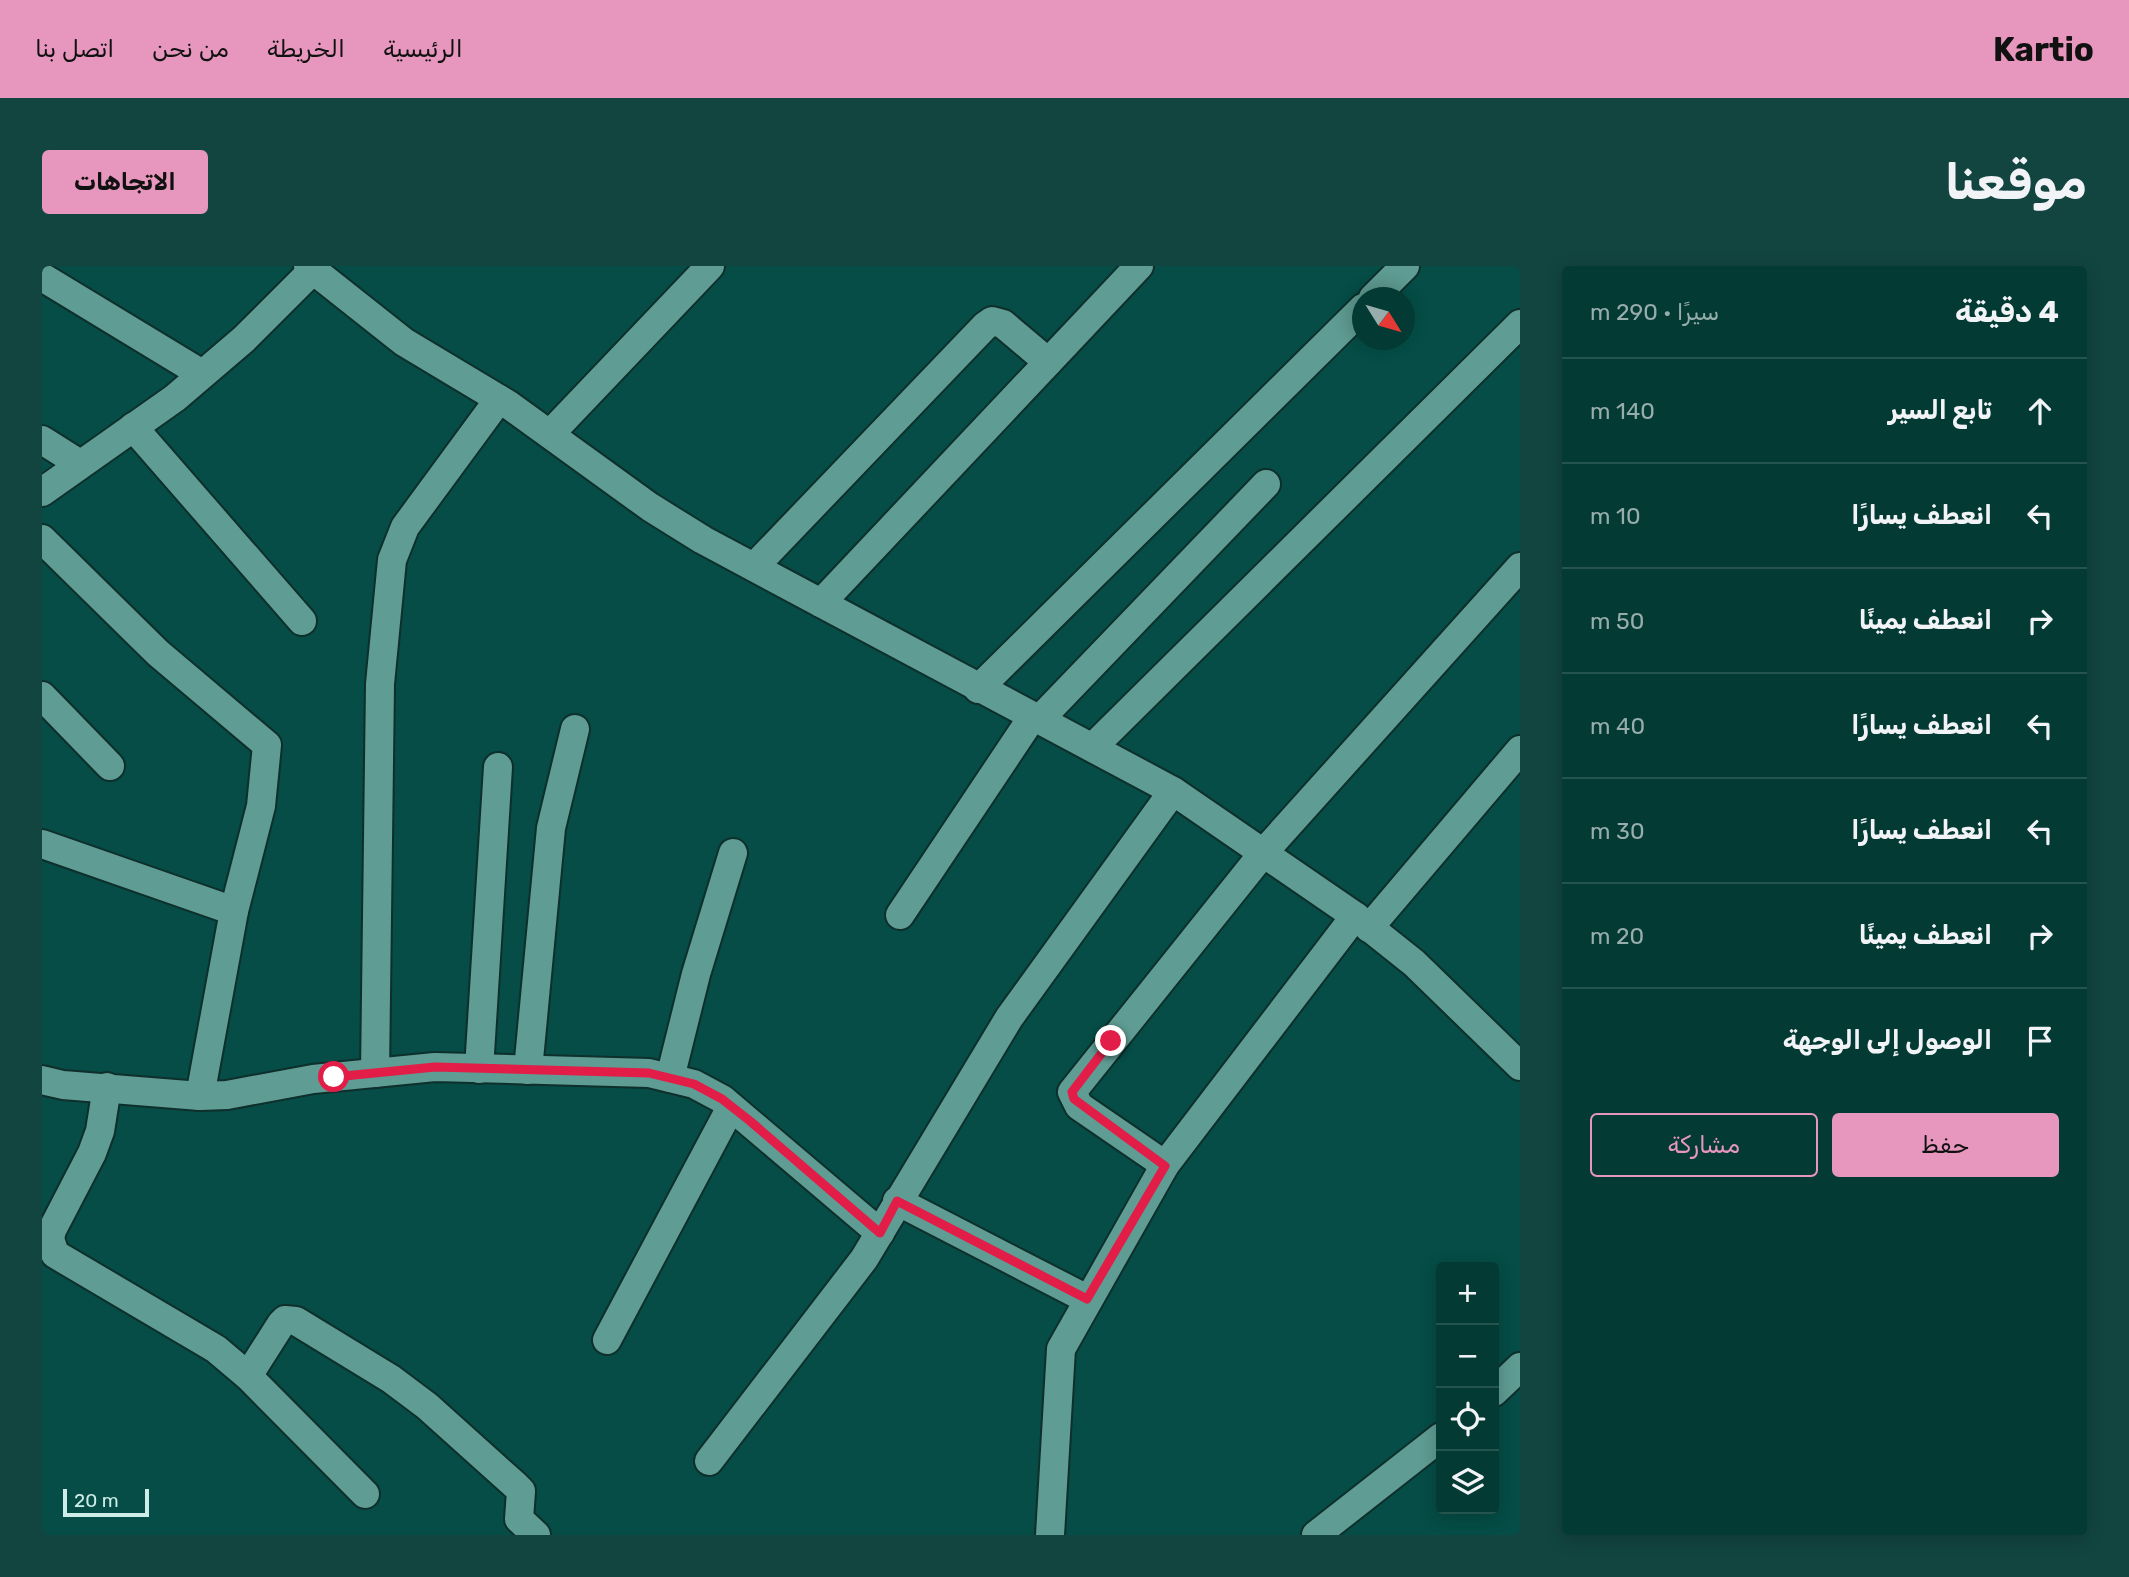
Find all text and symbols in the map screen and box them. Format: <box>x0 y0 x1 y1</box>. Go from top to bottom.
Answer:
text: Kartio <box>1993 30 2094 69</box>
text: اتصل بنا <box>35 35 114 63</box>
text: من نحن <box>152 35 229 63</box>
text: الخريطة <box>267 35 345 63</box>
text: الرئيسية <box>383 35 463 63</box>
button: الاتجاهات <box>42 150 208 214</box>
text: موقعنا <box>1945 153 2087 211</box>
north arrow <box>1352 287 1415 350</box>
text: 4 دقيقة <box>1955 294 2059 330</box>
text: سيرًا · 290 m <box>1590 298 1719 326</box>
icon: ahead <box>2021 392 2059 430</box>
text: تابع السير <box>1888 395 1992 426</box>
text: 140 m <box>1590 397 1655 425</box>
icon: left <box>2021 497 2059 535</box>
text: انعطف يسارًا <box>1851 500 1992 531</box>
text: 10 m <box>1590 502 1641 530</box>
icon: right <box>2021 602 2059 640</box>
text: انعطف يمينًا <box>1859 605 1992 636</box>
text: 50 m <box>1590 607 1644 635</box>
icon: left <box>2021 707 2059 745</box>
text: انعطف يسارًا <box>1851 710 1992 741</box>
text: 40 m <box>1590 712 1645 740</box>
icon: left <box>2021 812 2059 850</box>
text: انعطف يسارًا <box>1851 815 1992 846</box>
text: 30 m <box>1590 817 1645 845</box>
icon: right <box>2021 917 2059 955</box>
text: انعطف يمينًا <box>1859 920 1992 951</box>
text: 20 m <box>1590 922 1644 950</box>
icon: arrive <box>2021 1022 2059 1060</box>
route end <box>1095 1025 1126 1056</box>
text: الوصول إلى الوجهة <box>1783 1025 1992 1056</box>
route start <box>318 1061 349 1092</box>
button: مشاركة <box>1590 1113 1818 1177</box>
button: حفظ <box>1832 1113 2059 1177</box>
map controls <box>1436 1262 1499 1514</box>
button: + <box>1436 1262 1499 1325</box>
button: − <box>1436 1325 1499 1388</box>
button: locate <box>1436 1388 1499 1451</box>
button: layers <box>1436 1451 1499 1514</box>
scale bar <box>63 1486 149 1518</box>
text: 20 m <box>74 1489 119 1512</box>

